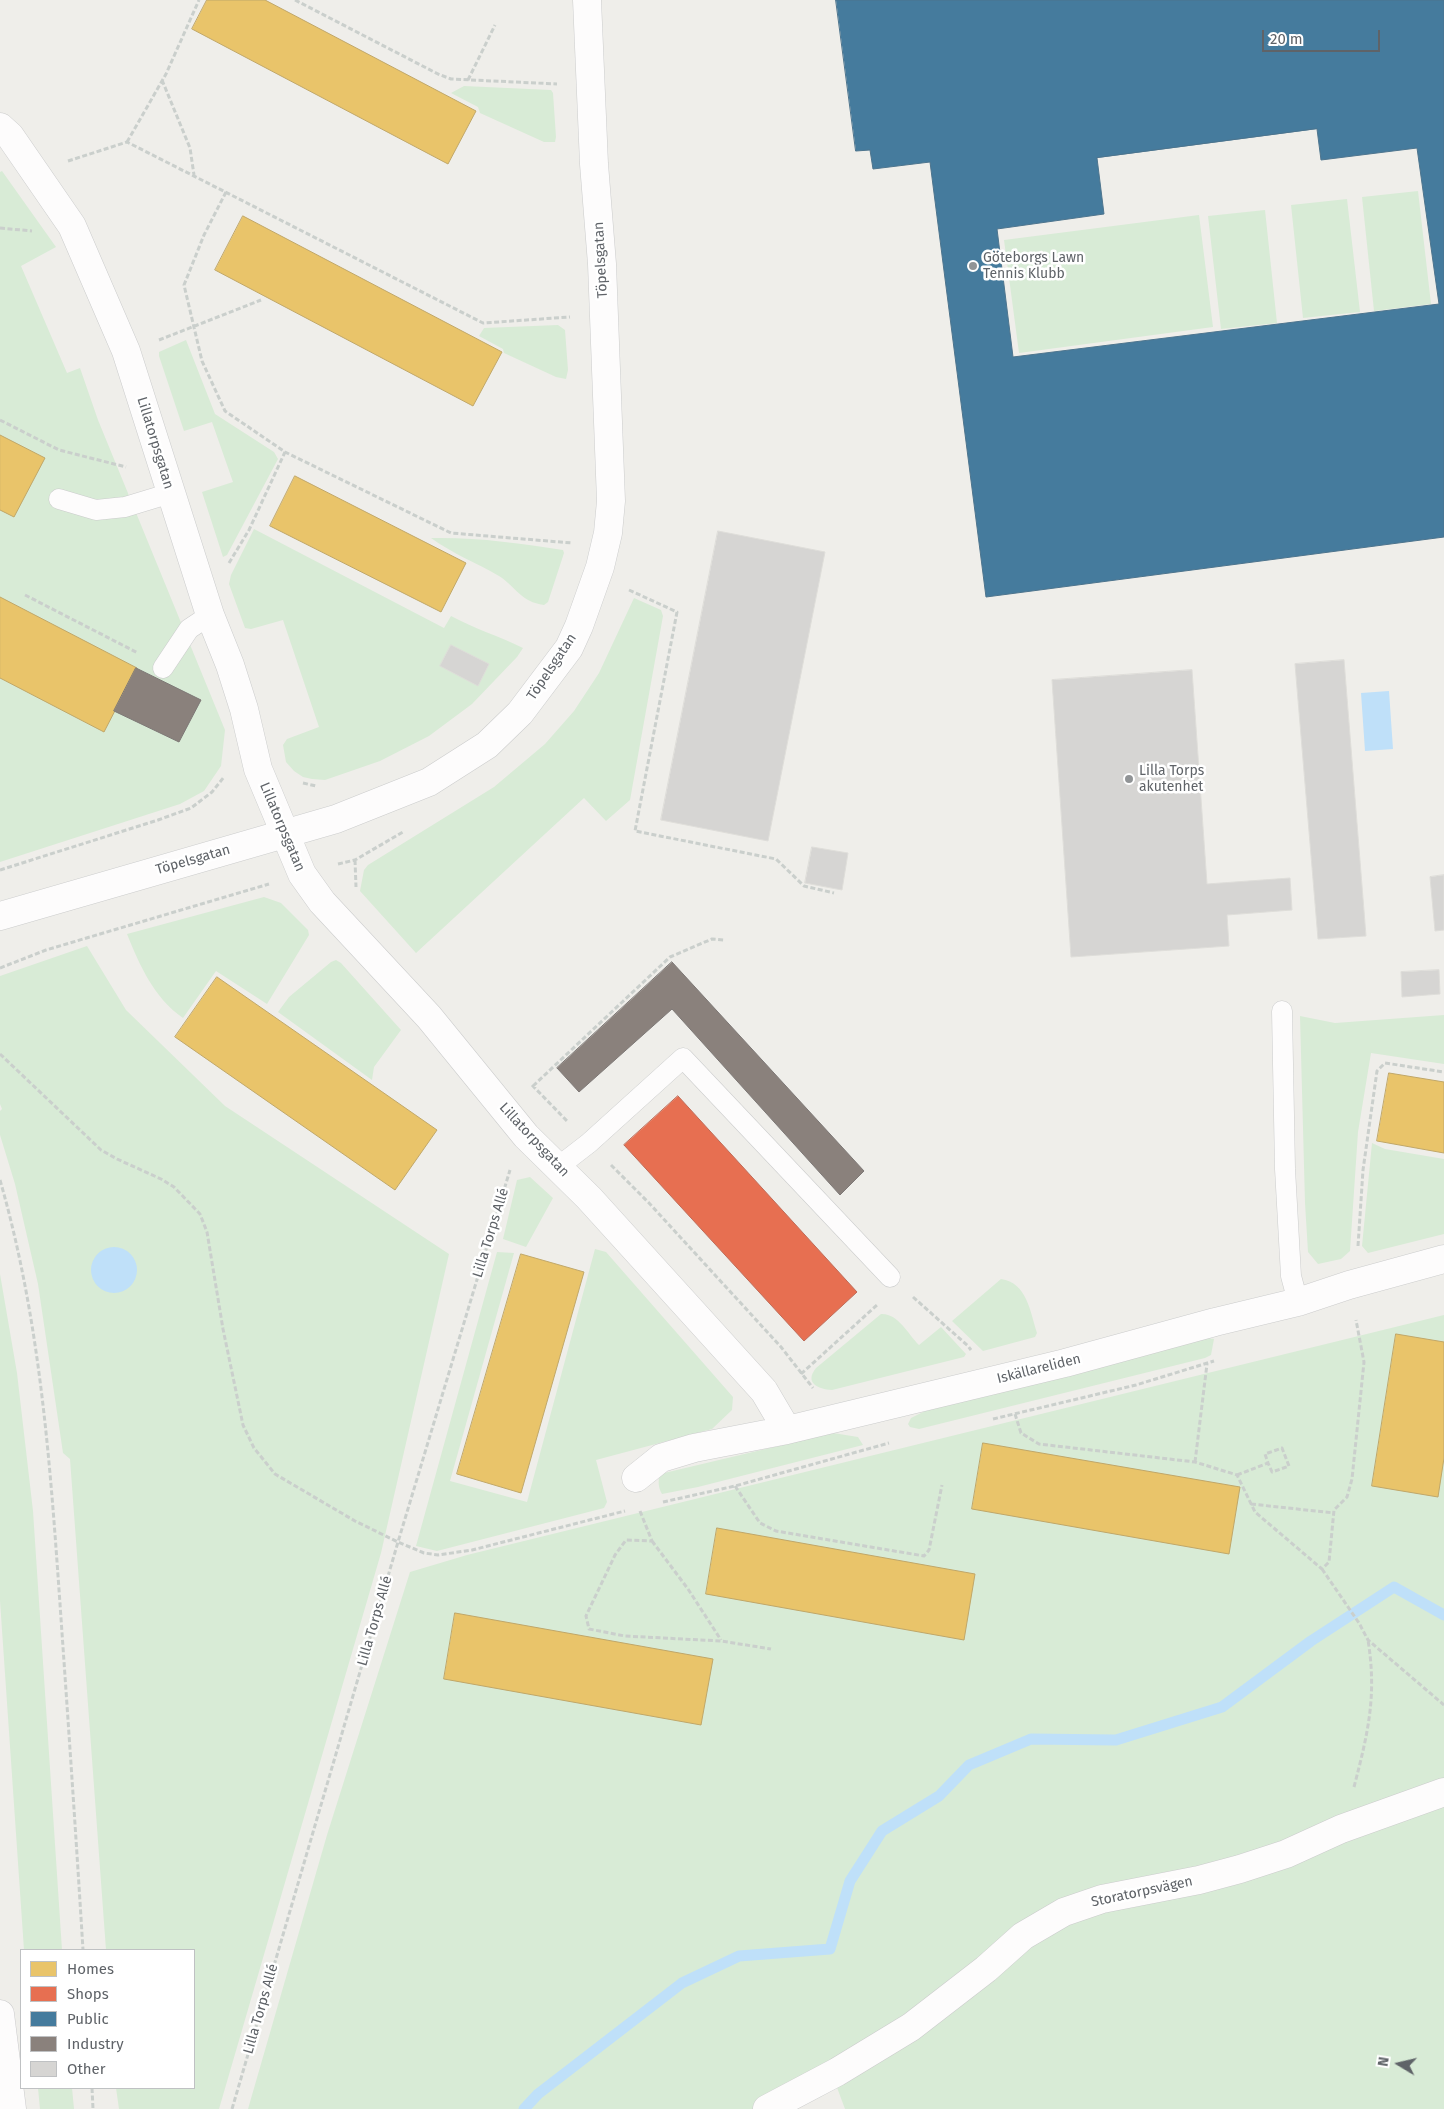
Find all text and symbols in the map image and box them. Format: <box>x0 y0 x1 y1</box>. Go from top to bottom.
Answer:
scale bar <box>1264 20 1382 52</box>
text: 20 m <box>1270 30 1303 48</box>
street label: Töpelsgatan <box>591 221 611 299</box>
place label: Göteborgs Lawn Tennis Klubb <box>983 250 1084 282</box>
marker: Göteborgs Lawn Tennis Klubb <box>967 260 979 272</box>
street label: Lillatorpsgatan <box>133 395 177 491</box>
street label: Töpelsgatan <box>524 631 580 703</box>
place label: Lilla Torps akutenhet <box>1139 763 1204 796</box>
marker: Lilla Torps akutenhet <box>1123 773 1135 785</box>
street label: Lillatorpsgatan <box>256 780 308 874</box>
street label: Töpelsgatan <box>154 841 232 879</box>
street label: Lillatorpsgatan <box>495 1099 573 1181</box>
street label: Lilla Torps Allé <box>469 1186 513 1280</box>
street label: Iskällareliden <box>995 1350 1083 1388</box>
street label: Lilla Torps Allé <box>354 1574 396 1668</box>
street label: Storatorpsvägen <box>1090 1873 1194 1911</box>
legend <box>20 1949 195 2089</box>
text: Homes <box>67 1960 114 1978</box>
street label: Lilla Torps Allé <box>240 1962 282 2056</box>
text: Shops <box>67 1985 109 2003</box>
text: Public <box>67 2010 109 2028</box>
text: Industry <box>67 2035 124 2053</box>
north arrow <box>1374 2039 1424 2089</box>
text: N <box>1375 2056 1393 2068</box>
text: Other <box>67 2060 106 2078</box>

